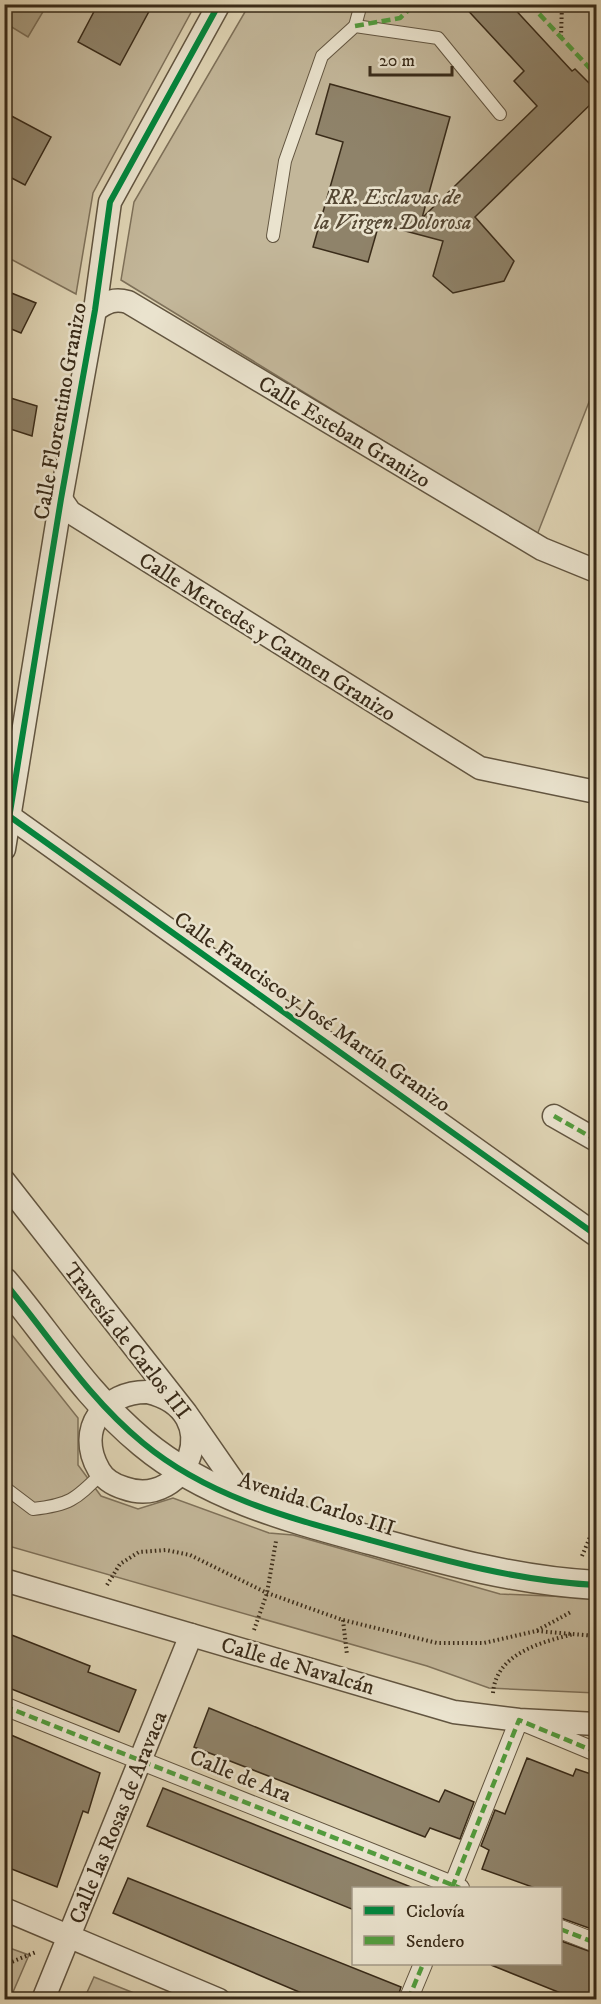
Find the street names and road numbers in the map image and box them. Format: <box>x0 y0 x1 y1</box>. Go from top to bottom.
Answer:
street label: Calle Florentino Granizo <box>28 301 93 522</box>
street label: Calle Esteban Granizo <box>253 370 435 494</box>
street label: Calle Mercedes y Carmen Granizo <box>134 547 401 728</box>
street label: Calle Francisco y José Martín Granizo <box>168 906 456 1118</box>
street label: Travesía de Carlos III <box>57 1257 196 1425</box>
street label: Avenida Carlos III <box>235 1466 398 1542</box>
street label: Calle de Navalcán <box>218 1632 378 1701</box>
street label: Calle las Rosas de Aravaca <box>63 1707 174 1928</box>
street label: Calle de Ara <box>186 1744 296 1809</box>

